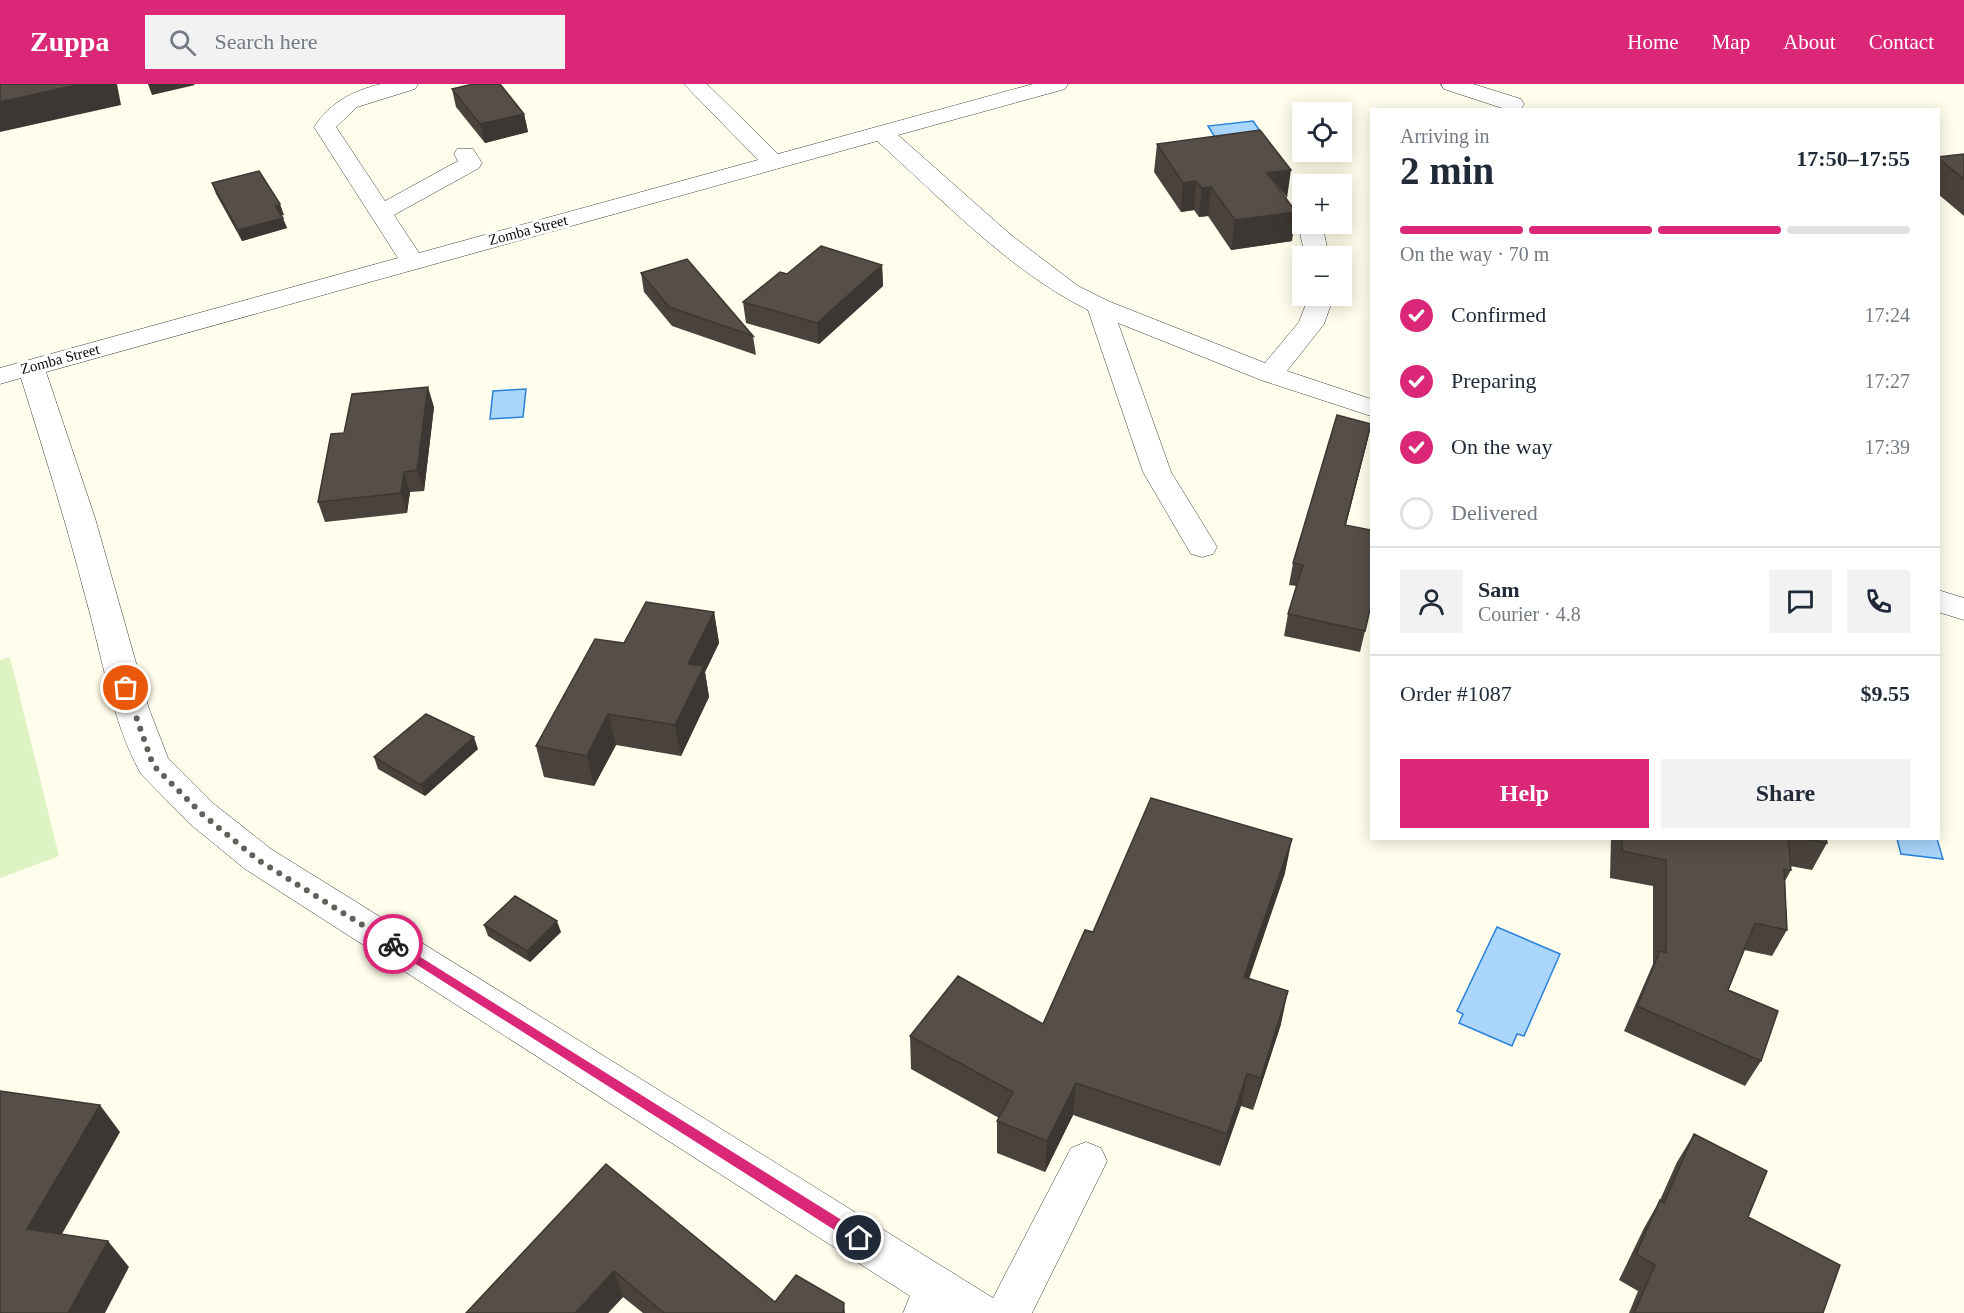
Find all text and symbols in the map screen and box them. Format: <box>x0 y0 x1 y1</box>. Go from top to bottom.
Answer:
search box <box>145 15 565 69</box>
text: Zuppa <box>30 26 109 57</box>
icon: search <box>166 26 199 59</box>
text: Search here <box>214 29 318 54</box>
text: Home <box>1627 30 1679 54</box>
text: Map <box>1712 30 1750 54</box>
text: About <box>1783 30 1836 54</box>
text: Contact <box>1869 30 1934 54</box>
map controls <box>1292 102 1352 306</box>
button: locate <box>1292 102 1352 162</box>
text: Arriving in <box>1400 125 1489 147</box>
text: 17:50–17:55 <box>1796 146 1910 171</box>
text: 2 min <box>1400 149 1494 192</box>
button: + <box>1292 174 1352 234</box>
street label: Zomba Street <box>487 212 570 248</box>
text: On the way · 70 m <box>1400 243 1549 265</box>
button: − <box>1292 246 1352 306</box>
icon: check <box>1400 299 1433 332</box>
text: Confirmed <box>1451 302 1546 327</box>
text: 17:24 <box>1864 304 1910 326</box>
street label: Zomba Street <box>19 341 102 377</box>
icon: check <box>1400 365 1433 398</box>
text: Preparing <box>1451 368 1537 393</box>
text: 17:27 <box>1864 370 1910 392</box>
icon: check <box>1400 431 1433 464</box>
text: On the way <box>1451 434 1552 459</box>
text: 17:39 <box>1864 436 1910 458</box>
text: Delivered <box>1451 500 1538 525</box>
button: person <box>1400 570 1463 633</box>
button: chat <box>1769 570 1832 633</box>
button: phone <box>1847 570 1910 633</box>
text: Sam <box>1478 577 1520 602</box>
text: Courier · 4.8 <box>1478 603 1581 625</box>
pin <box>100 662 151 713</box>
icon: bag <box>109 671 142 704</box>
text: Order #1087 <box>1400 681 1512 706</box>
text: $9.55 <box>1861 681 1910 706</box>
button: Help <box>1400 759 1649 828</box>
button: Share <box>1661 759 1910 828</box>
courier <box>363 914 423 974</box>
icon: bike <box>377 928 410 961</box>
pin <box>833 1212 884 1263</box>
icon: home <box>842 1221 875 1254</box>

